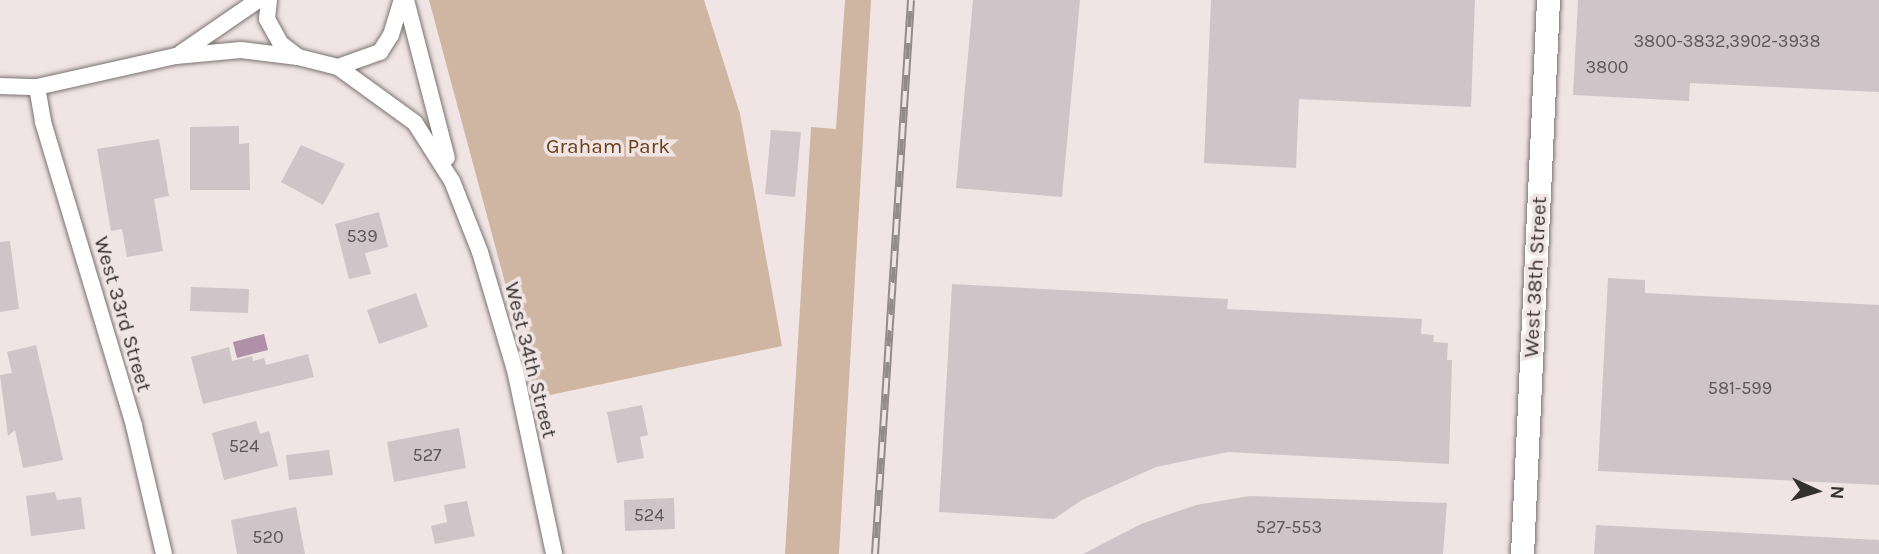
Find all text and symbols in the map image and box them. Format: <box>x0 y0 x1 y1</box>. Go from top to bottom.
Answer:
house number: 3800-3832,3902-3938 <box>1633 30 1821 52</box>
house number: 3800 <box>1585 56 1629 78</box>
park label: Graham Park <box>546 133 670 159</box>
street label: West 38th Street <box>1518 196 1552 358</box>
house number: 539 <box>346 225 378 247</box>
street label: West 33rd Street <box>89 233 157 395</box>
street label: West 34th Street <box>499 279 563 441</box>
house number: 581-599 <box>1708 377 1772 399</box>
house number: 524 <box>229 435 259 457</box>
house number: 527 <box>412 444 442 466</box>
north arrow <box>1781 456 1851 526</box>
text: N <box>1826 485 1848 500</box>
house number: 524 <box>634 504 664 526</box>
house number: 527-553 <box>1256 516 1322 538</box>
house number: 520 <box>252 526 284 548</box>

